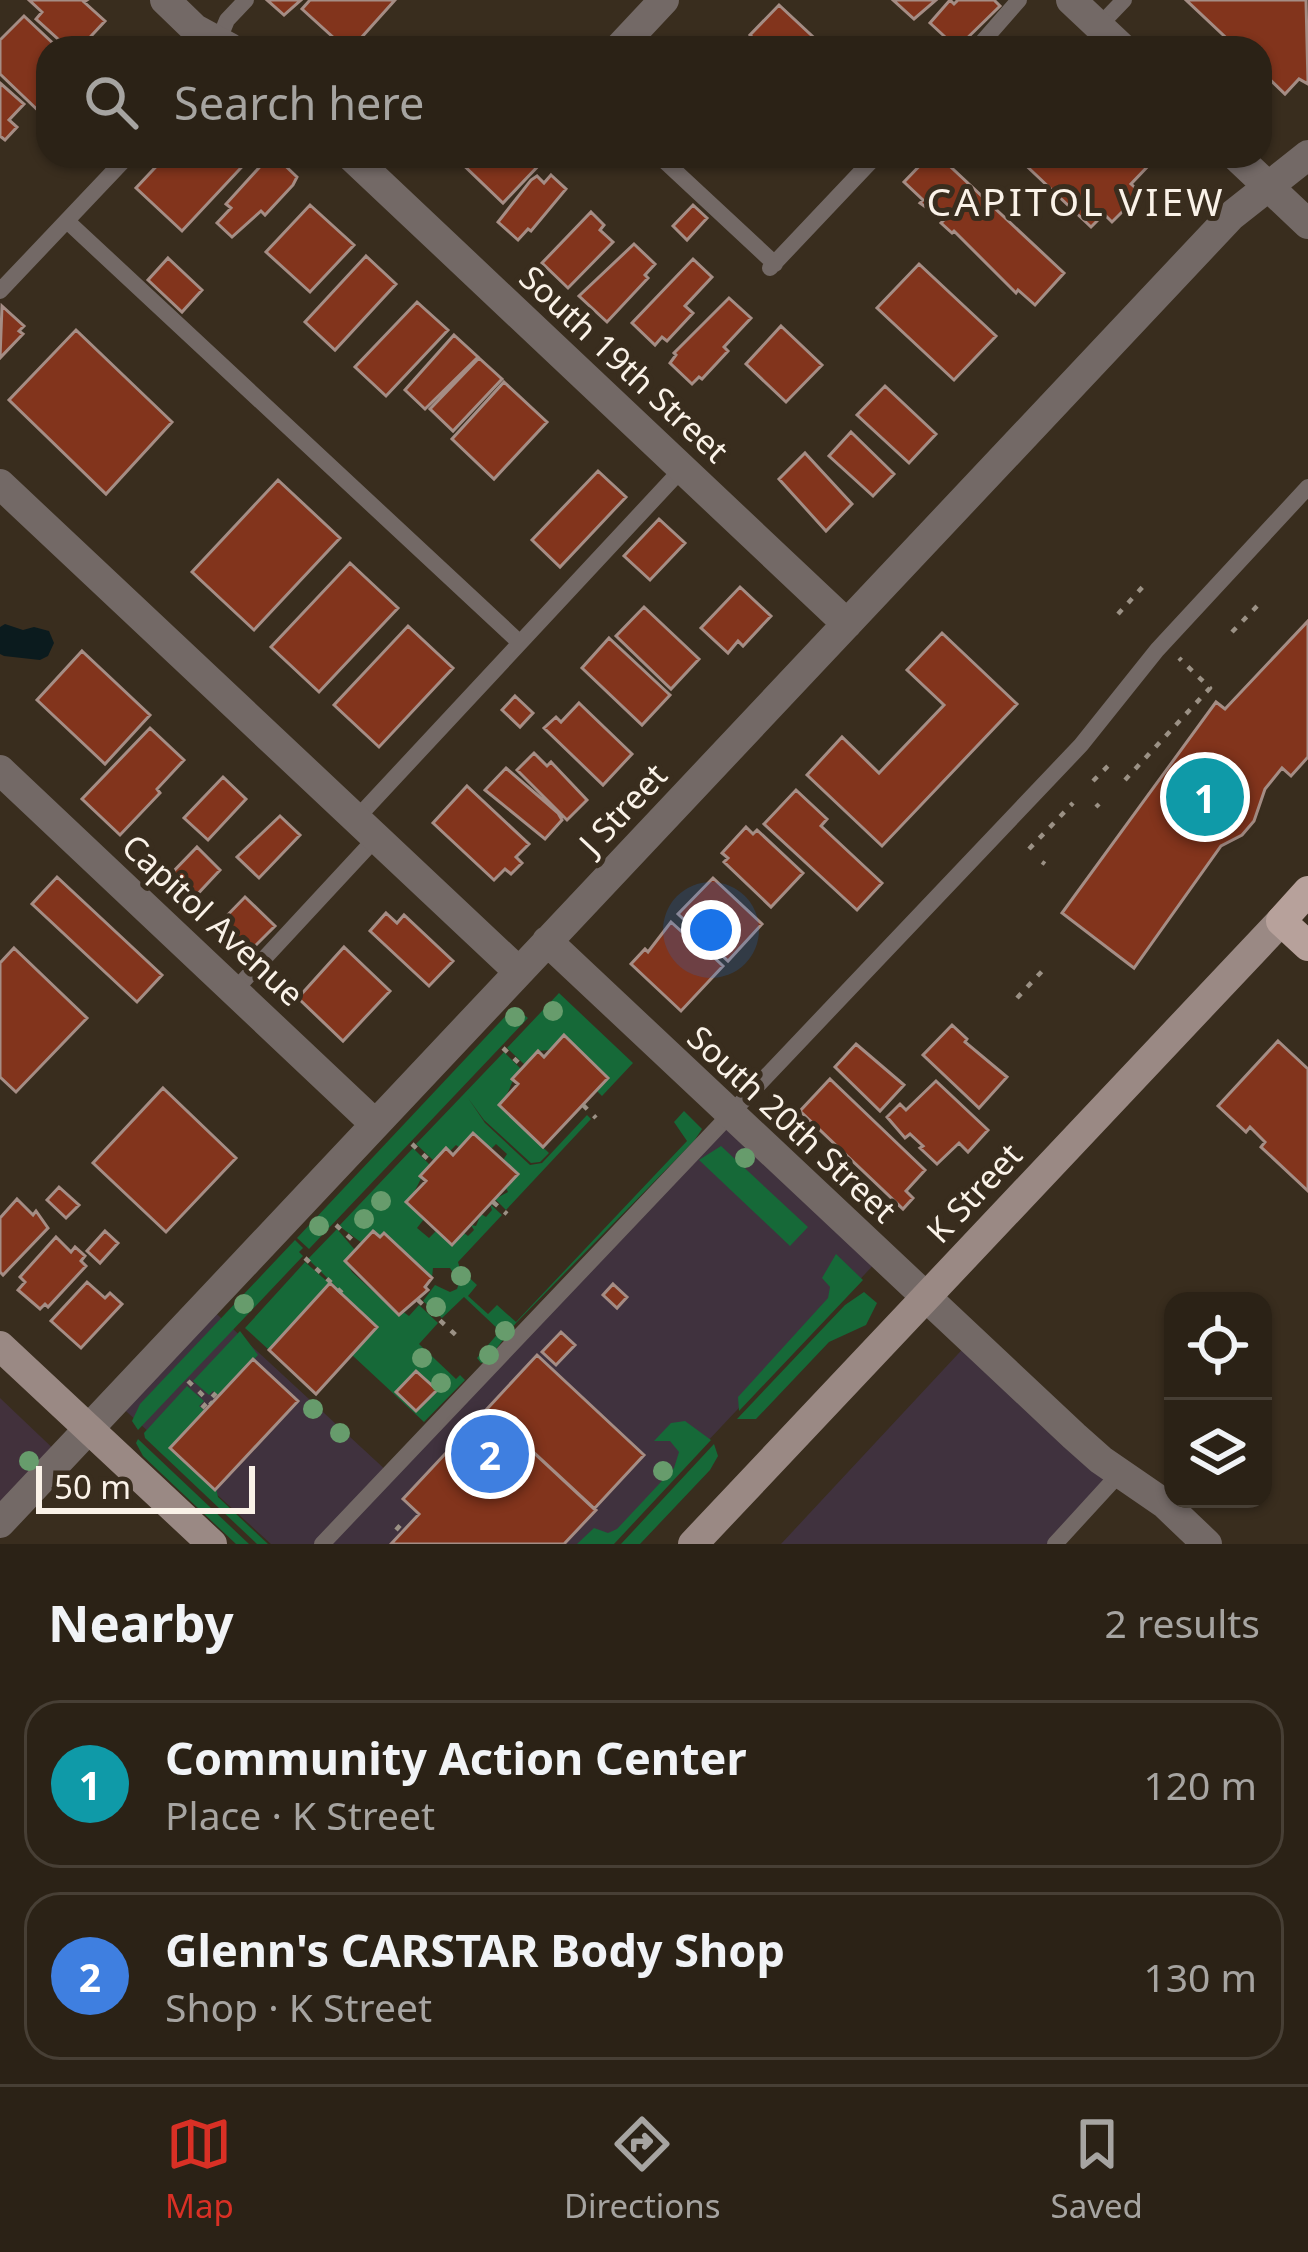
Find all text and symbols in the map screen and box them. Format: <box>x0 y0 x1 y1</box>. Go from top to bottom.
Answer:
search box <box>36 36 1272 168</box>
icon: search <box>78 69 144 135</box>
text: Search here <box>174 72 424 133</box>
district label: CAPITOL VIEW <box>927 174 1225 227</box>
street label: South 19th Street <box>510 255 739 472</box>
pin: 1 <box>1166 752 1244 842</box>
street label: J Street <box>567 753 677 866</box>
street label: Capitol Avenue <box>113 824 314 1016</box>
your location <box>681 900 741 960</box>
street label: South 20th Street <box>678 1015 907 1232</box>
street label: K Street <box>916 1133 1031 1252</box>
map controls <box>1164 1292 1272 1508</box>
button: locate <box>1164 1292 1272 1400</box>
button: layers <box>1164 1400 1272 1508</box>
pin: 2 <box>451 1409 529 1499</box>
scale bar <box>36 1460 255 1513</box>
text: 50 m <box>54 1464 131 1509</box>
text: Nearby <box>48 1587 234 1657</box>
text: 2 results <box>1105 1596 1260 1649</box>
text: Community Action Center <box>165 1727 747 1788</box>
text: 1 <box>79 1758 101 1811</box>
text: 120 m <box>1143 1758 1257 1811</box>
text: Place · K Street <box>165 1788 435 1841</box>
text: Glenn's CARSTAR Body Shop <box>165 1919 785 1980</box>
text: 2 <box>79 1950 101 2003</box>
text: 130 m <box>1143 1950 1257 2003</box>
text: Shop · K Street <box>165 1980 432 2033</box>
tab: Map <box>165 2111 234 2228</box>
tab: Directions <box>564 2111 721 2228</box>
tab: Saved <box>1051 2111 1143 2228</box>

